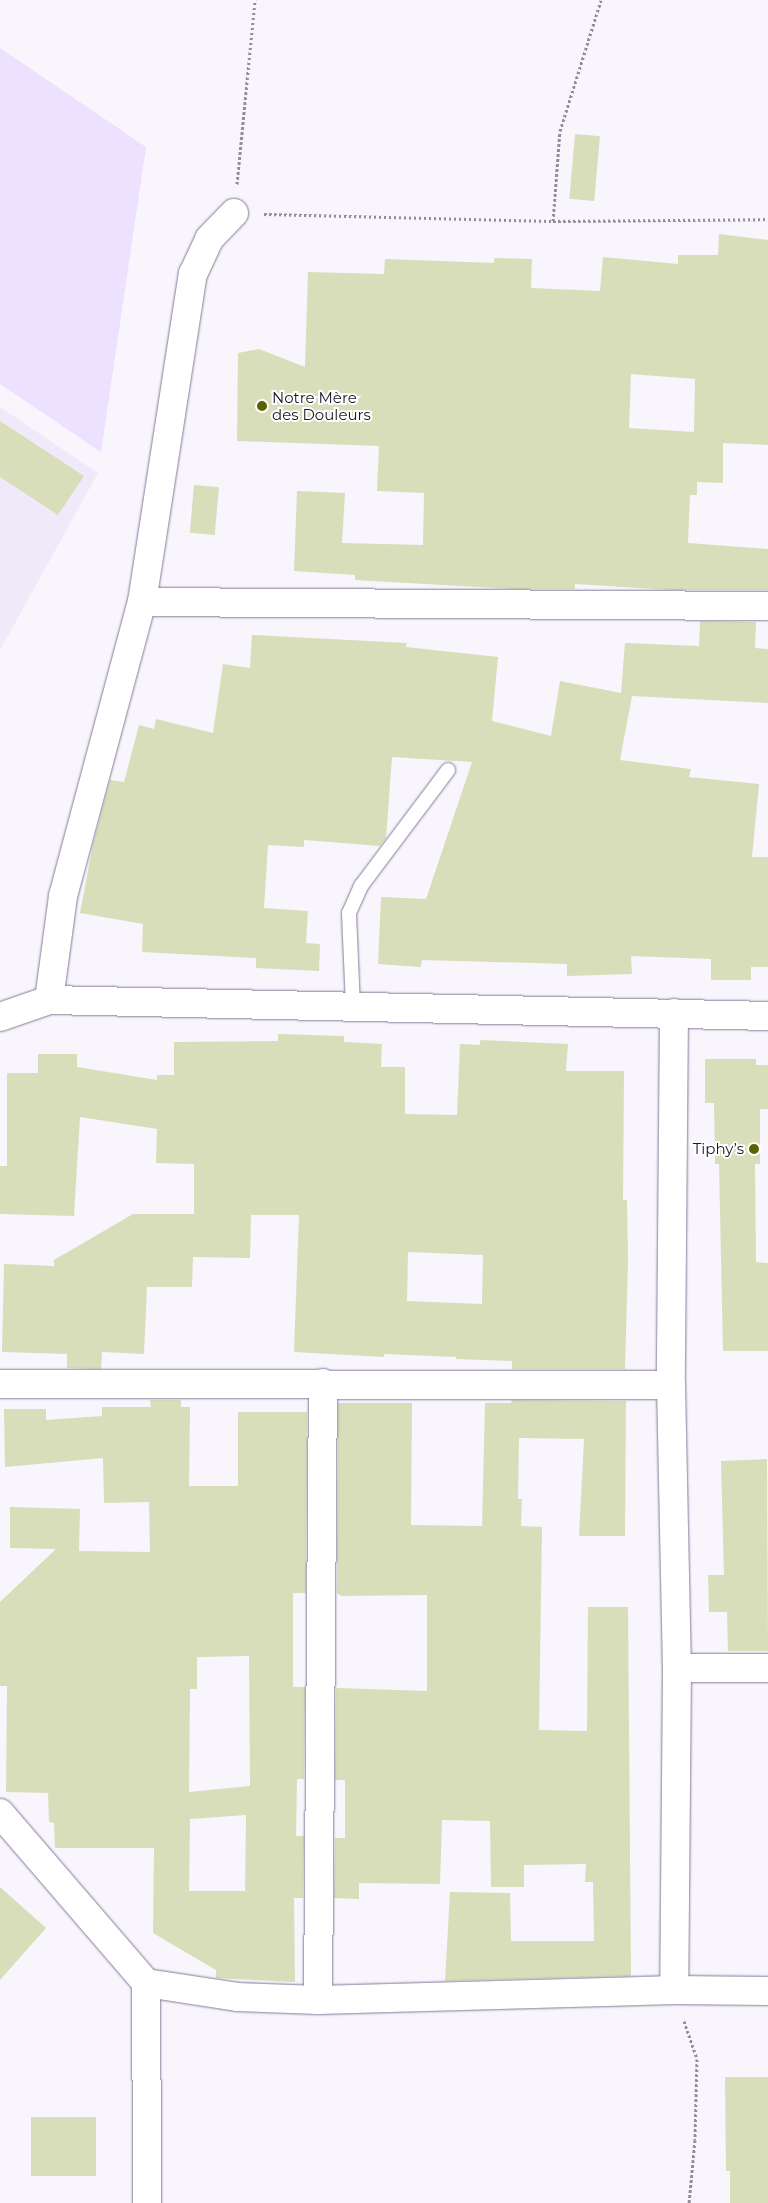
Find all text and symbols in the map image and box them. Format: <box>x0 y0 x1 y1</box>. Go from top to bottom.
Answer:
place label: Notre Mère des Douleurs <box>272 388 371 423</box>
marker: Notre Mère des Douleurs <box>256 400 268 412</box>
place label: Tiphy’s <box>693 1140 744 1158</box>
marker: Tiphy’s <box>748 1143 760 1155</box>

